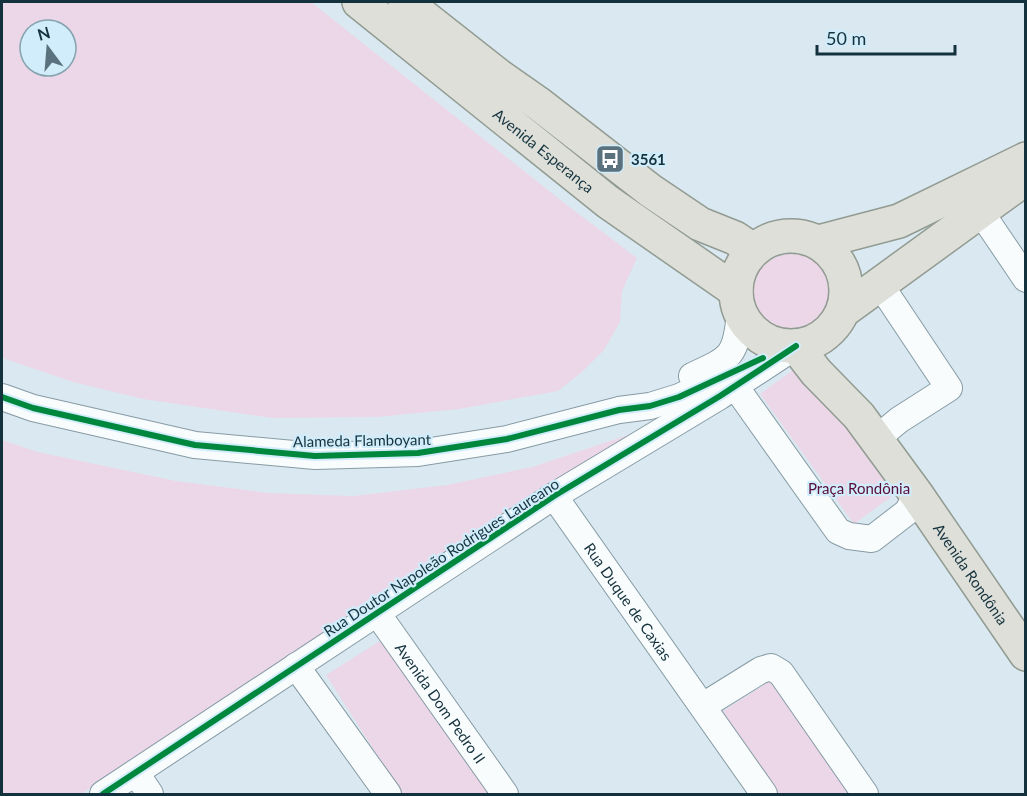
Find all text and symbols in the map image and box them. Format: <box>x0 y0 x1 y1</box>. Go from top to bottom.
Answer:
north arrow <box>18 18 78 78</box>
scale bar <box>817 18 955 56</box>
text: N <box>35 22 52 44</box>
text: 50 m <box>826 27 866 49</box>
street label: Avenida Esperança <box>490 105 598 196</box>
bus stop icon: 3561 <box>594 143 626 175</box>
place label: 3561 <box>631 150 666 168</box>
street label: Alameda Flamboyant <box>293 430 432 450</box>
street label: Rua Doutor Napoleão Rodrigues Laureano <box>320 474 562 640</box>
park label: Praça Rondônia <box>808 479 910 497</box>
street label: Avenida Rondônia <box>930 520 1012 628</box>
street label: Rua Duque de Caxias <box>581 539 676 664</box>
street label: Avenida Dom Pedro II <box>392 639 489 767</box>

